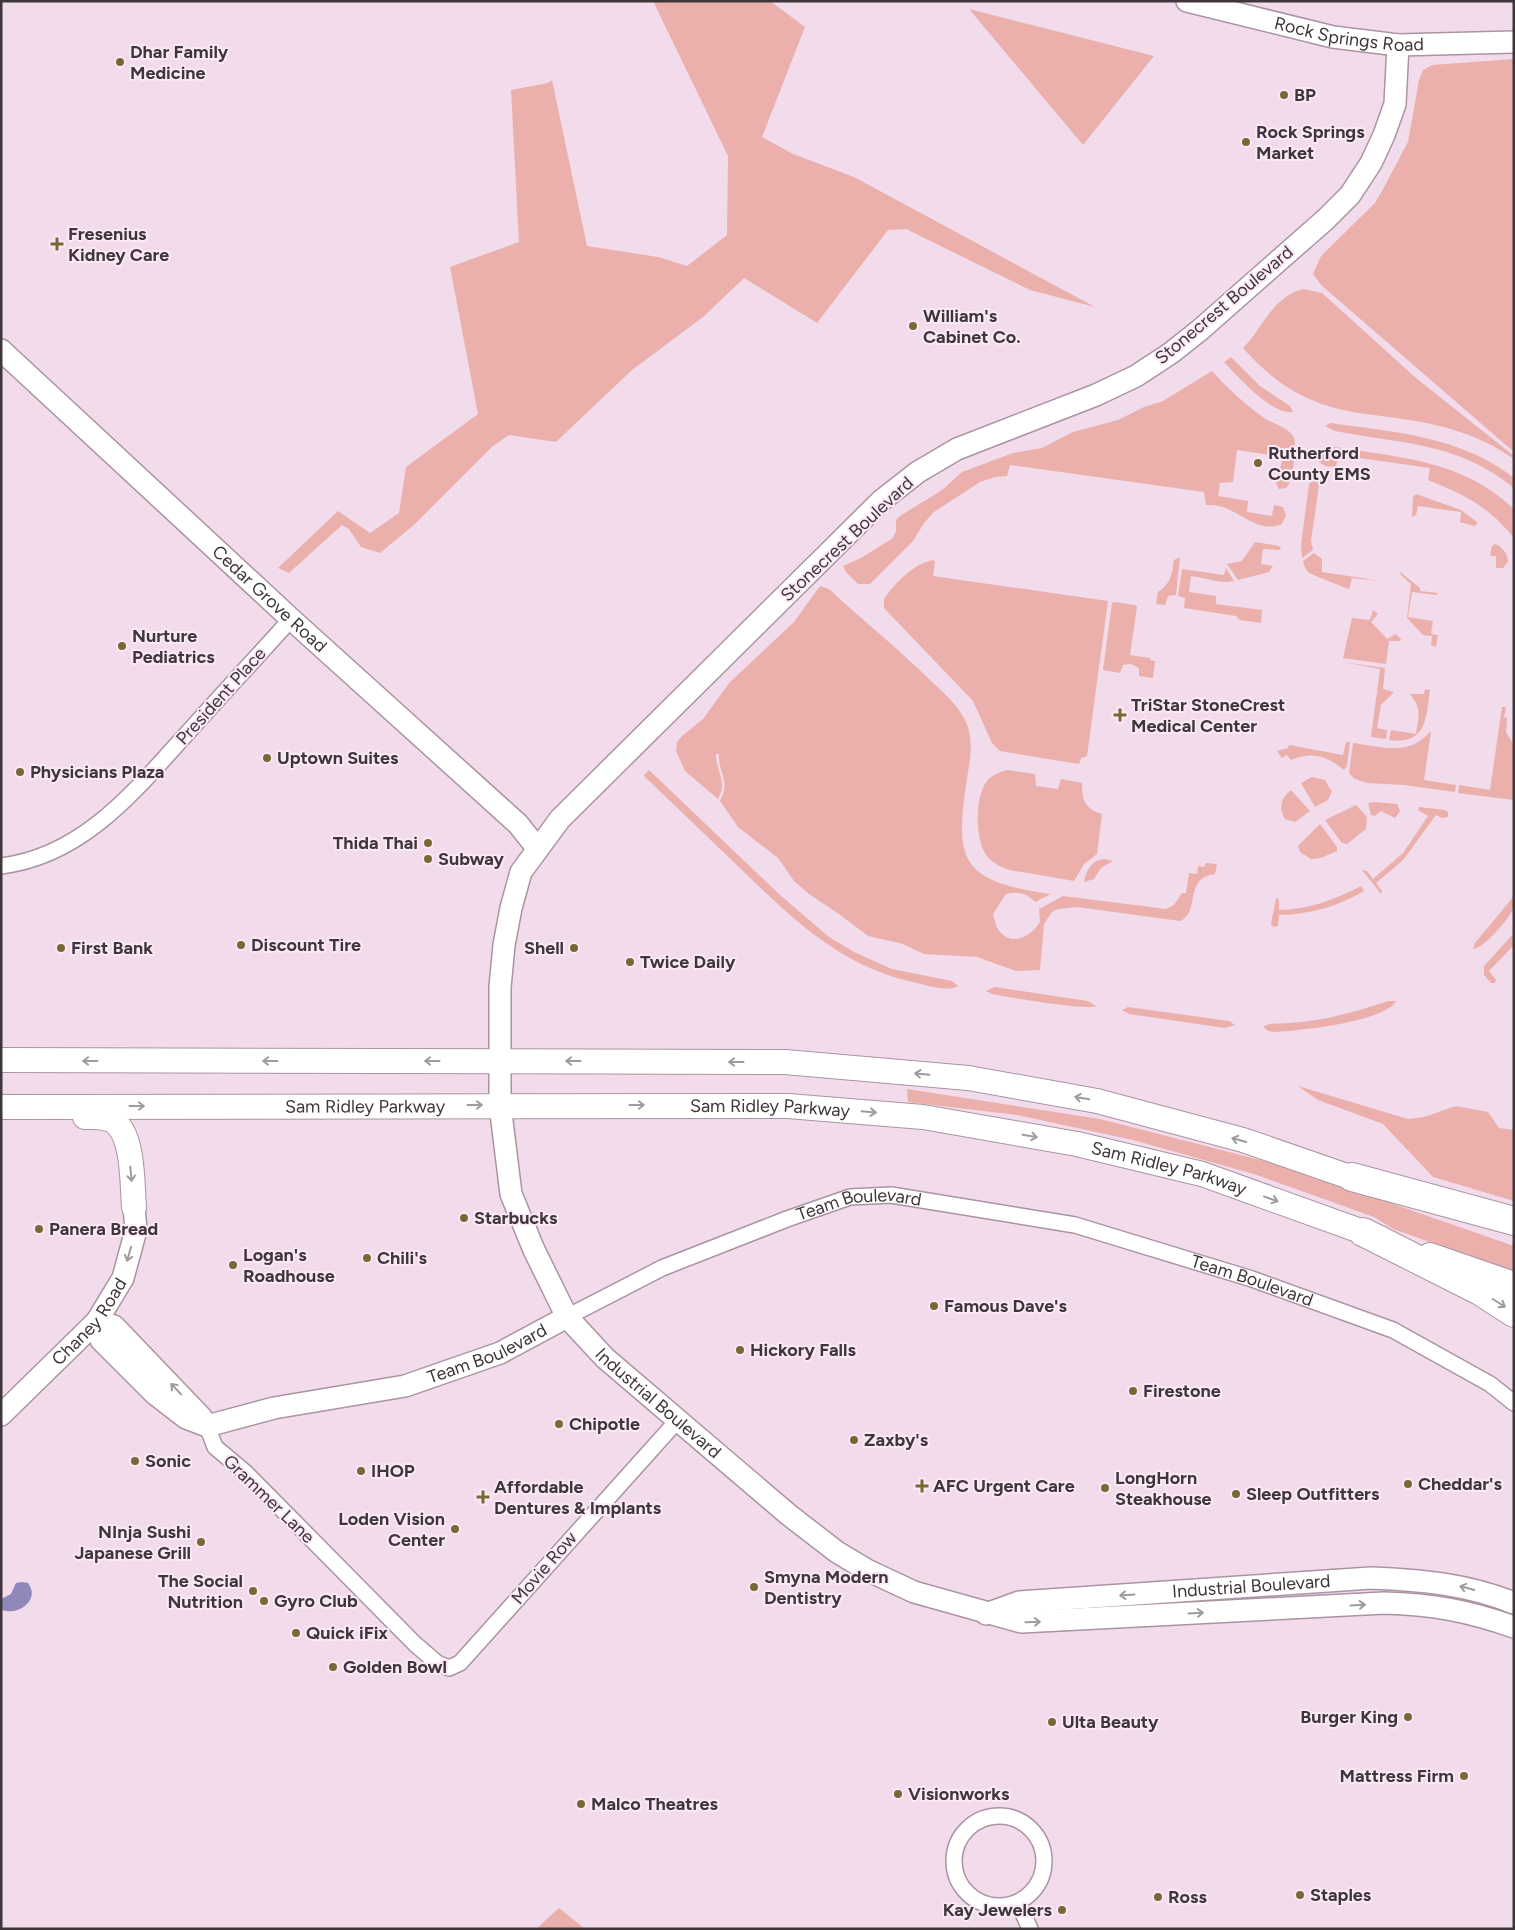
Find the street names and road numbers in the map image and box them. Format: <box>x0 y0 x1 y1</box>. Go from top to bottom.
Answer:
street label: Rock Springs Road <box>1272 12 1424 56</box>
street label: Stonecrest Boulevard <box>1151 241 1297 369</box>
street label: Stonecrest Boulevard <box>776 472 918 606</box>
street label: Cedar Grove Road <box>208 541 331 657</box>
street label: President Place <box>171 643 271 749</box>
street label: Sam Ridley Parkway <box>285 1095 446 1118</box>
street label: Sam Ridley Parkway <box>690 1095 851 1122</box>
street label: Sam Ridley Parkway <box>1089 1137 1250 1200</box>
street label: Team Boulevard <box>794 1183 923 1226</box>
street label: Team Boulevard <box>1188 1250 1316 1311</box>
street label: Chaney Road <box>47 1274 131 1370</box>
street label: Team Boulevard <box>425 1319 551 1388</box>
street label: Industrial Boulevard <box>590 1343 726 1463</box>
street label: Grammer Lane <box>219 1450 319 1548</box>
street label: Movie Row <box>507 1527 581 1609</box>
street label: Industrial Boulevard <box>1171 1570 1331 1603</box>

